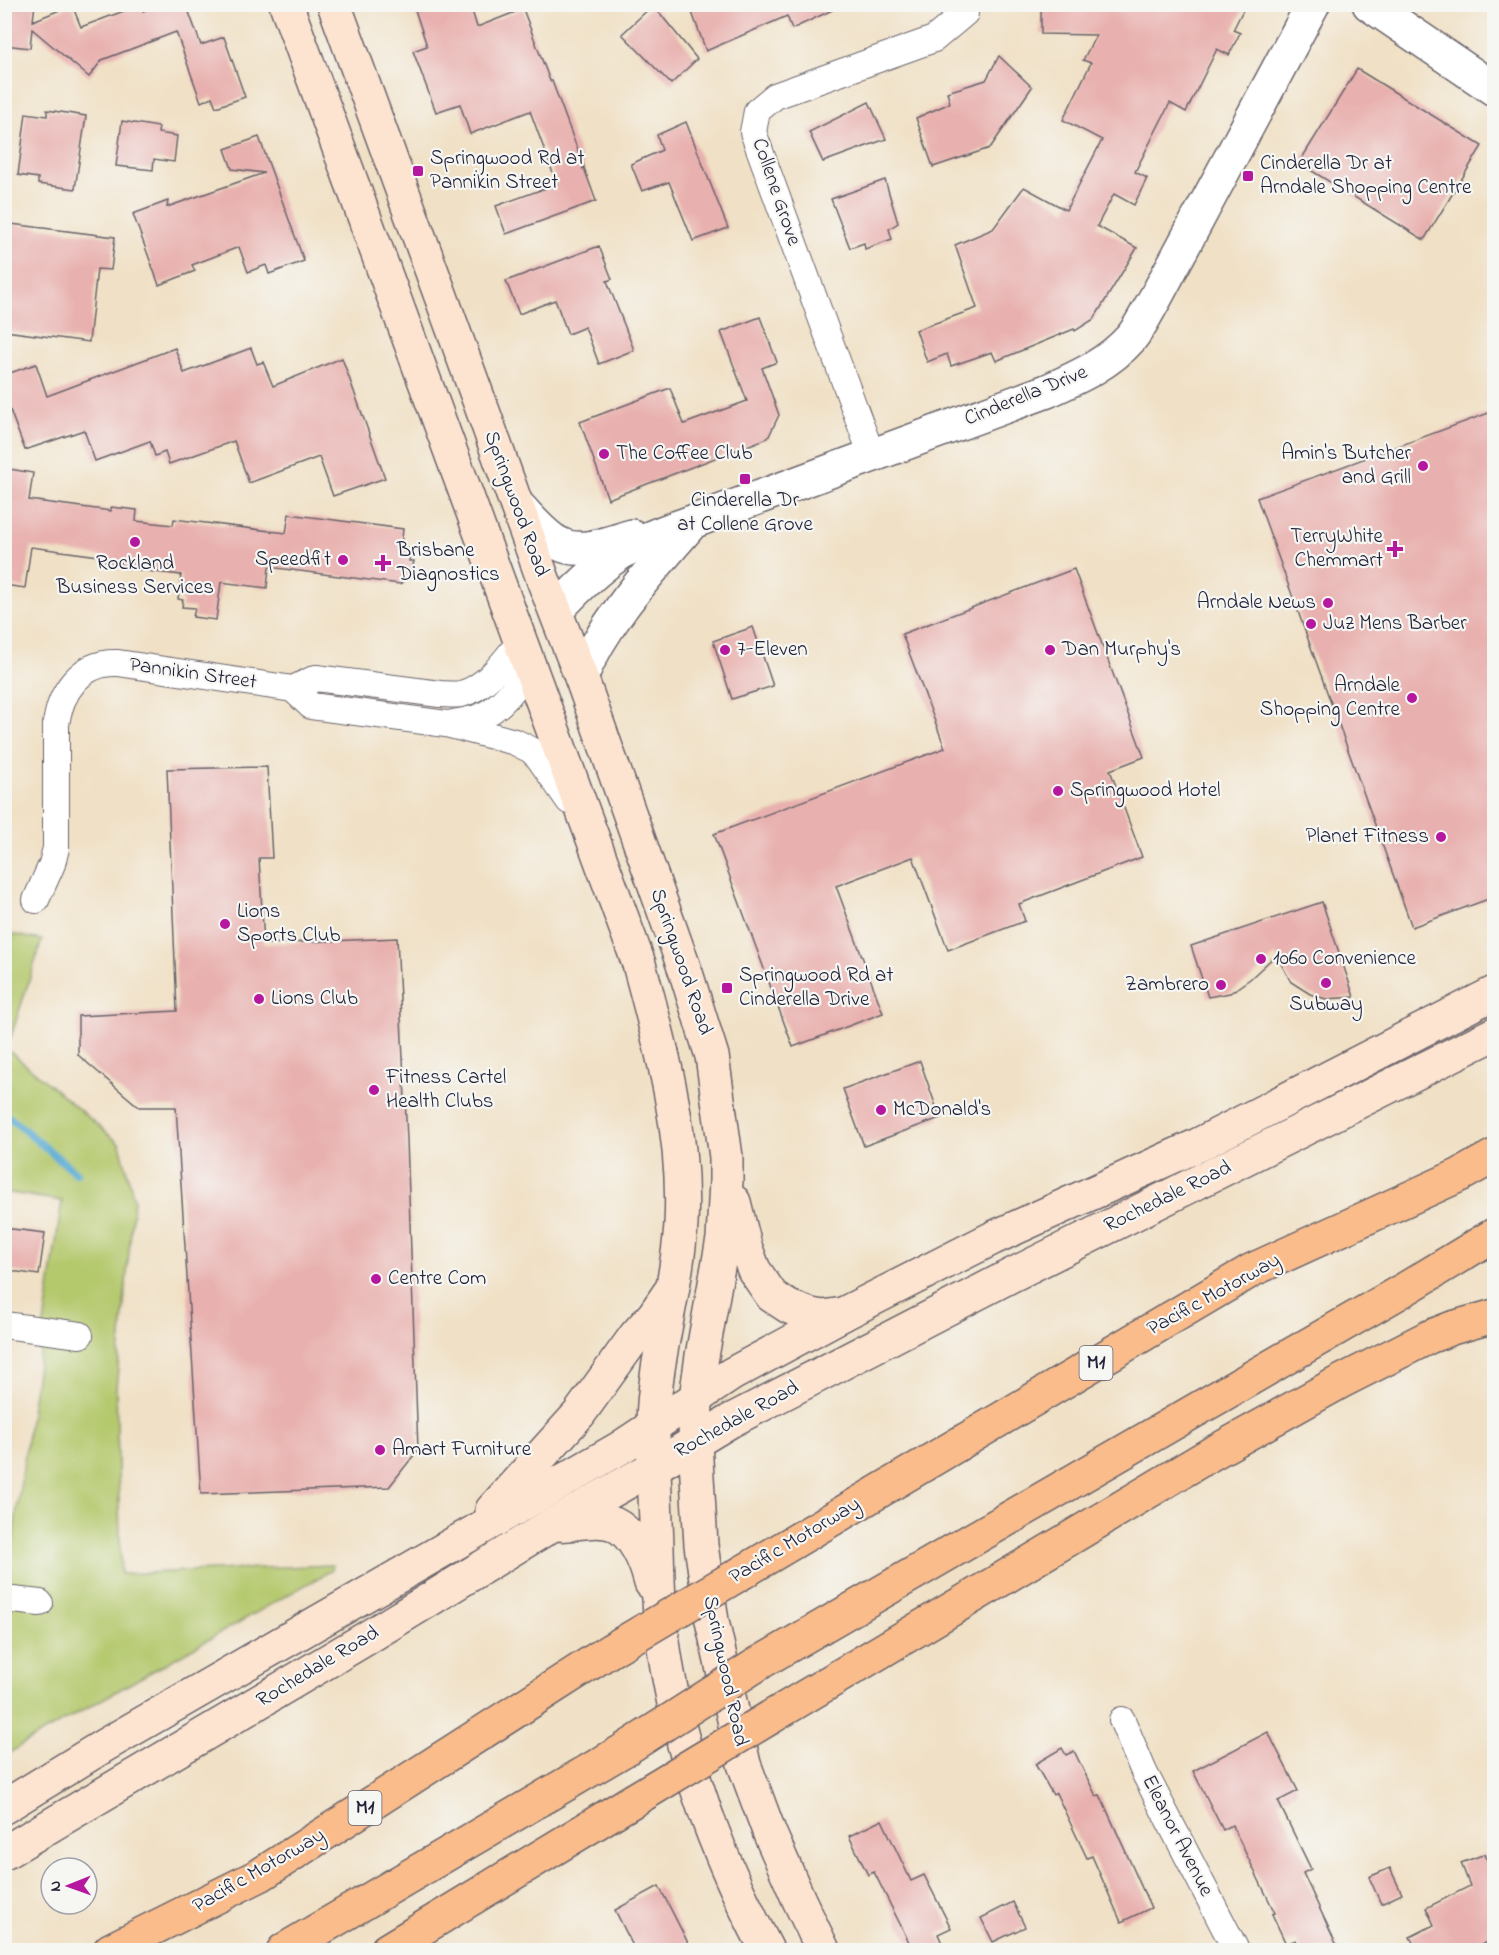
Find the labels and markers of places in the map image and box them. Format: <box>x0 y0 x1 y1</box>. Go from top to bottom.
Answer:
place label: Springwood Rd at Pannikin Street <box>430 144 585 198</box>
place label: Cinderella Dr at Arndale Shopping Centre <box>1260 149 1472 205</box>
marker: Springwood Rd at Pannikin Street <box>411 164 425 178</box>
marker: Cinderella Dr at Arndale Shopping Centre <box>1241 169 1255 183</box>
place label: The Coffee Club <box>616 439 752 469</box>
place label: Amin's Butcher and Grill <box>1281 439 1411 493</box>
marker: The Coffee Club <box>597 447 611 461</box>
marker: Amin's Butcher and Grill <box>1416 459 1430 473</box>
marker: Cinderella Dr at Collene Grove <box>738 472 752 486</box>
place label: Cinderella Dr at Collene Grove <box>677 486 813 540</box>
place label: TerryWhite Chemmart <box>1290 522 1384 576</box>
marker: Rockland Business Services <box>128 535 142 549</box>
place label: Brisbane Diagnostics <box>396 536 500 592</box>
marker: TerryWhite Chemmart <box>1388 542 1402 556</box>
place label: Speedfit <box>255 545 331 575</box>
place label: Rockland Business Services <box>55 549 214 603</box>
marker: Speedfit <box>336 553 350 567</box>
marker: Brisbane Diagnostics <box>374 554 392 572</box>
place label: Arndale News <box>1197 588 1316 618</box>
marker: Arndale News <box>1321 596 1335 610</box>
place label: Juz Mens Barber <box>1323 609 1467 639</box>
marker: Juz Mens Barber <box>1304 617 1318 631</box>
place label: 7-Eleven <box>737 635 808 665</box>
place label: Dan Murphy's <box>1061 635 1181 667</box>
marker: 7-Eleven <box>718 643 732 657</box>
marker: Dan Murphy's <box>1043 643 1057 657</box>
place label: Arndale Shopping Centre <box>1260 671 1401 727</box>
marker: Arndale Shopping Centre <box>1405 691 1419 705</box>
place label: Springwood Hotel <box>1070 776 1221 808</box>
marker: Springwood Hotel <box>1051 784 1065 798</box>
place label: Planet Fitness <box>1306 822 1429 852</box>
marker: Planet Fitness <box>1434 830 1448 844</box>
place label: Lions Sports Club <box>237 897 340 951</box>
marker: Lions Sports Club <box>218 917 232 931</box>
place label: 1060 Convenience <box>1273 944 1416 974</box>
marker: 1060 Convenience <box>1254 952 1268 966</box>
place label: Springwood Rd at Cinderella Drive <box>739 961 894 1015</box>
place label: Zambrero <box>1125 970 1209 1000</box>
marker: Subway <box>1319 976 1333 990</box>
marker: Zambrero <box>1214 978 1228 992</box>
marker: Springwood Rd at Cinderella Drive <box>720 981 734 995</box>
place label: Lions Club <box>271 984 358 1014</box>
place label: Subway <box>1289 990 1363 1022</box>
marker: Lions Club <box>252 992 266 1006</box>
place label: Fitness Cartel Health Clubs <box>385 1063 506 1117</box>
marker: Fitness Cartel Health Clubs <box>367 1083 381 1097</box>
place label: McDonald's <box>893 1095 991 1125</box>
marker: McDonald's <box>874 1103 888 1117</box>
place label: Centre Com <box>388 1264 486 1294</box>
marker: Centre Com <box>369 1272 383 1286</box>
place label: Amart Furniture <box>392 1435 532 1465</box>
marker: Amart Furniture <box>373 1443 387 1457</box>

